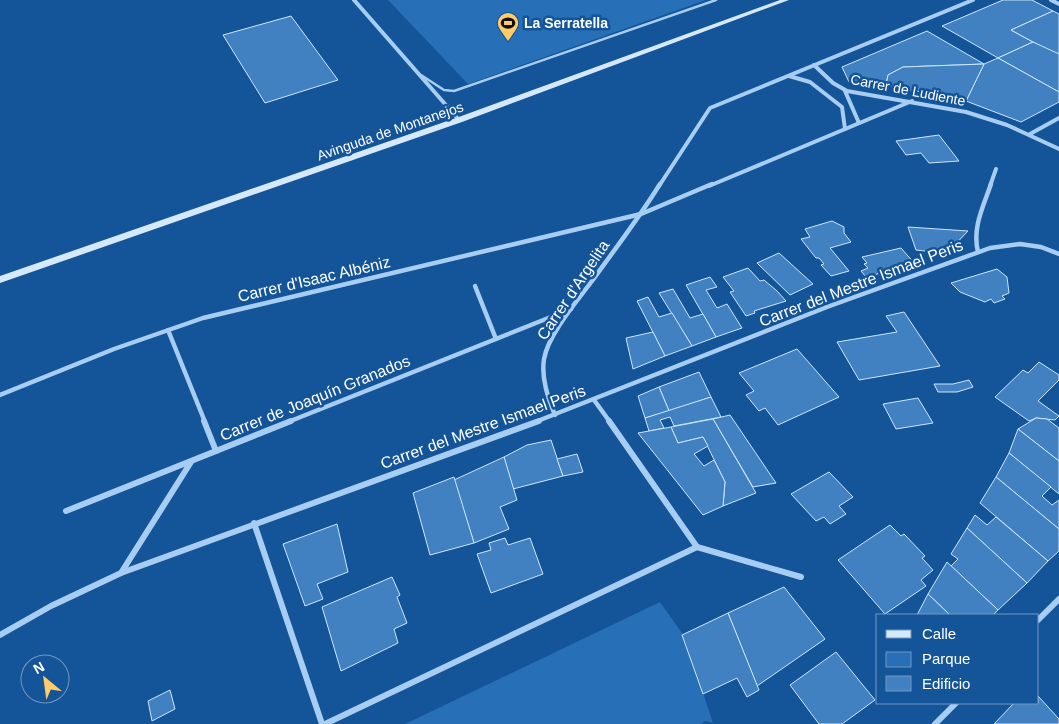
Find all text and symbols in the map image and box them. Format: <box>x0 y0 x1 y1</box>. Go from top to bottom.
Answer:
sports icon: La Serratella <box>496 11 520 42</box>
place label: La Serratella <box>524 15 608 31</box>
street label: Carrer de Ludiente <box>849 71 967 109</box>
street label: Avinguda de Montanejos <box>315 98 465 164</box>
street label: Carrer del Mestre Ismael Peris <box>757 236 965 330</box>
street label: Carrer d'Argelita <box>534 237 613 343</box>
street label: Carrer d'Isaac Albéniz <box>236 253 392 305</box>
street label: Carrer de Joaquín Granados <box>217 352 413 444</box>
street label: Carrer del Mestre Ismael Peris <box>378 382 588 472</box>
legend <box>876 614 1039 704</box>
text: Calle <box>922 625 956 642</box>
text: Parque <box>922 650 970 667</box>
north arrow <box>20 654 70 704</box>
text: N <box>30 658 47 677</box>
text: Edificio <box>922 675 970 692</box>

